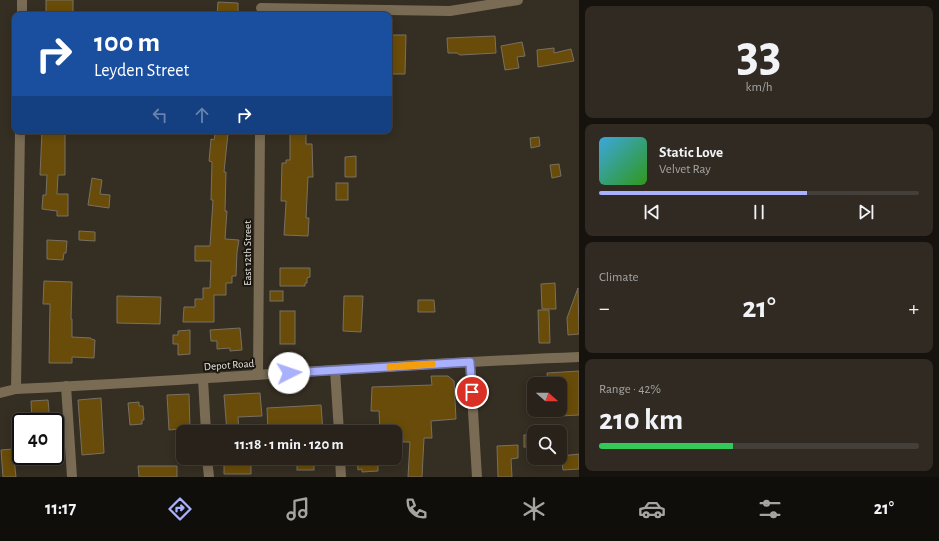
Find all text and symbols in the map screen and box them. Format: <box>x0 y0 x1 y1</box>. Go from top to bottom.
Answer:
icon: right <box>28 28 80 80</box>
text: 33 <box>737 28 781 80</box>
text: 100 m <box>94 29 160 57</box>
text: Leyden Street <box>94 62 189 80</box>
text: km/h <box>746 81 772 94</box>
icon: left <box>149 104 171 126</box>
icon: ahead <box>191 104 213 126</box>
icon: right <box>233 104 255 126</box>
text: Static Love <box>659 145 723 160</box>
text: Velvet Ray <box>659 163 711 176</box>
icon: previous <box>641 201 663 223</box>
icon: pause <box>748 201 770 223</box>
icon: next <box>855 201 877 223</box>
street label: East 12th Street <box>242 220 253 286</box>
text: Climate <box>599 271 638 284</box>
text: 21° <box>742 293 776 323</box>
text: − <box>599 297 610 319</box>
text: + <box>908 297 919 319</box>
position arrow <box>268 352 310 394</box>
street label: Depot Road <box>203 358 255 372</box>
pin <box>455 375 489 409</box>
north arrow <box>527 377 567 417</box>
map controls <box>527 377 567 465</box>
icon: arrive <box>461 381 483 403</box>
text: Range · 42% <box>599 383 661 396</box>
text: 210 km <box>599 405 683 435</box>
speed limit sign: 40 <box>12 413 64 465</box>
button: search <box>527 425 567 465</box>
text: 11:18 · 1 min · 120 m <box>234 437 344 452</box>
icon: directions <box>166 495 194 523</box>
icon: music <box>284 495 312 523</box>
icon: phone <box>402 495 430 523</box>
icon: climate <box>520 495 548 523</box>
icon: car <box>638 495 666 523</box>
icon: filters <box>756 495 784 523</box>
text: 11:17 <box>45 500 76 518</box>
text: 21° <box>874 500 894 518</box>

